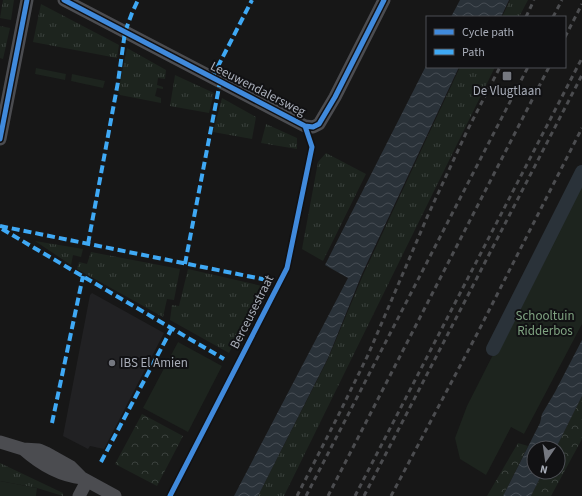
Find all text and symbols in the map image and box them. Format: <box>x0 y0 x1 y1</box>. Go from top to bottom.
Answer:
legend <box>426 16 566 68</box>
text: Cycle path <box>462 24 514 41</box>
text: Path <box>462 44 485 61</box>
street label: Leeuwendalersweg <box>207 57 309 121</box>
marker: De Vlugtlaan <box>501 70 513 82</box>
place label: De Vlugtlaan <box>473 82 541 100</box>
street label: Berceusestraat <box>226 271 279 352</box>
park label: Schooltuin Ridderbos <box>515 307 575 340</box>
place label: IBS El Amien <box>120 354 188 372</box>
marker: IBS El Amien <box>107 358 117 368</box>
north arrow <box>526 440 566 480</box>
text: N <box>539 461 549 477</box>

